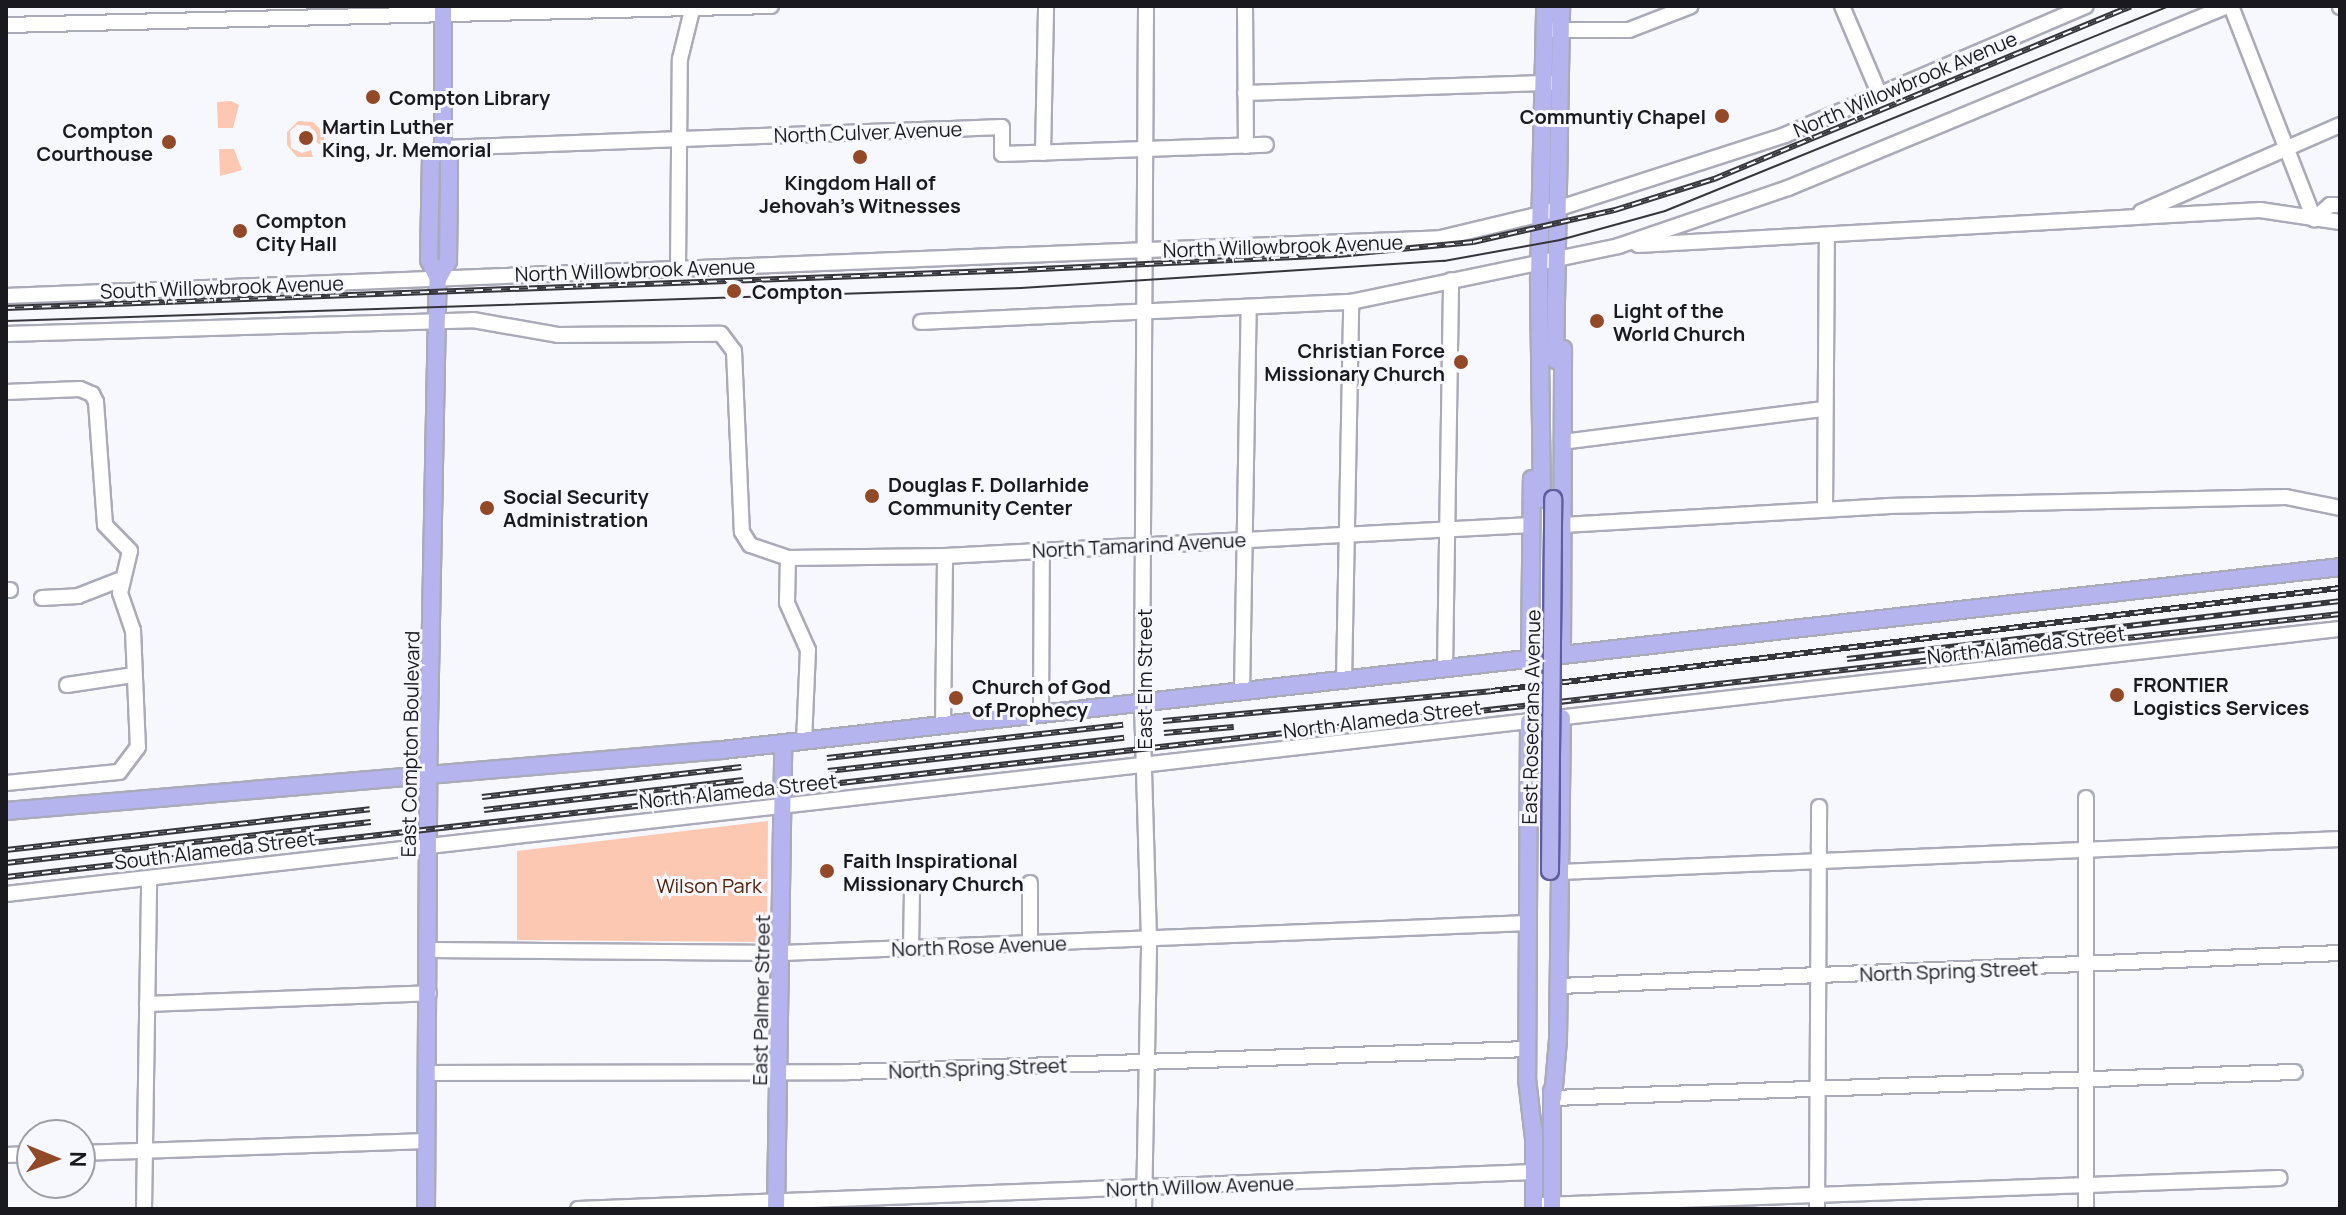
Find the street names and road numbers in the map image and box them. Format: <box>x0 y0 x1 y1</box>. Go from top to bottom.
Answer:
street label: North Willowbrook Avenue <box>1790 26 2020 142</box>
street label: North Culver Avenue <box>773 117 963 147</box>
street label: North Willowbrook Avenue <box>1162 230 1404 262</box>
street label: North Willowbrook Avenue <box>514 254 756 286</box>
street label: South Willowbrook Avenue <box>100 271 344 303</box>
street label: North Tamarind Avenue <box>1031 527 1247 563</box>
street label: East Elm Street <box>1132 609 1156 749</box>
street label: East Rosecrans Avenue <box>1517 609 1545 825</box>
street label: North Alameda Street <box>1926 621 2126 669</box>
street label: East Compton Boulevard <box>396 630 424 858</box>
street label: North Alameda Street <box>1282 695 1482 743</box>
street label: North Alameda Street <box>638 769 838 813</box>
street label: South Alameda Street <box>113 826 317 874</box>
street label: East Palmer Street <box>748 914 774 1086</box>
street label: North Rose Avenue <box>891 931 1067 961</box>
street label: North Spring Street <box>1859 956 2039 986</box>
street label: North Spring Street <box>888 1053 1068 1083</box>
street label: North Willow Avenue <box>1106 1171 1294 1201</box>

